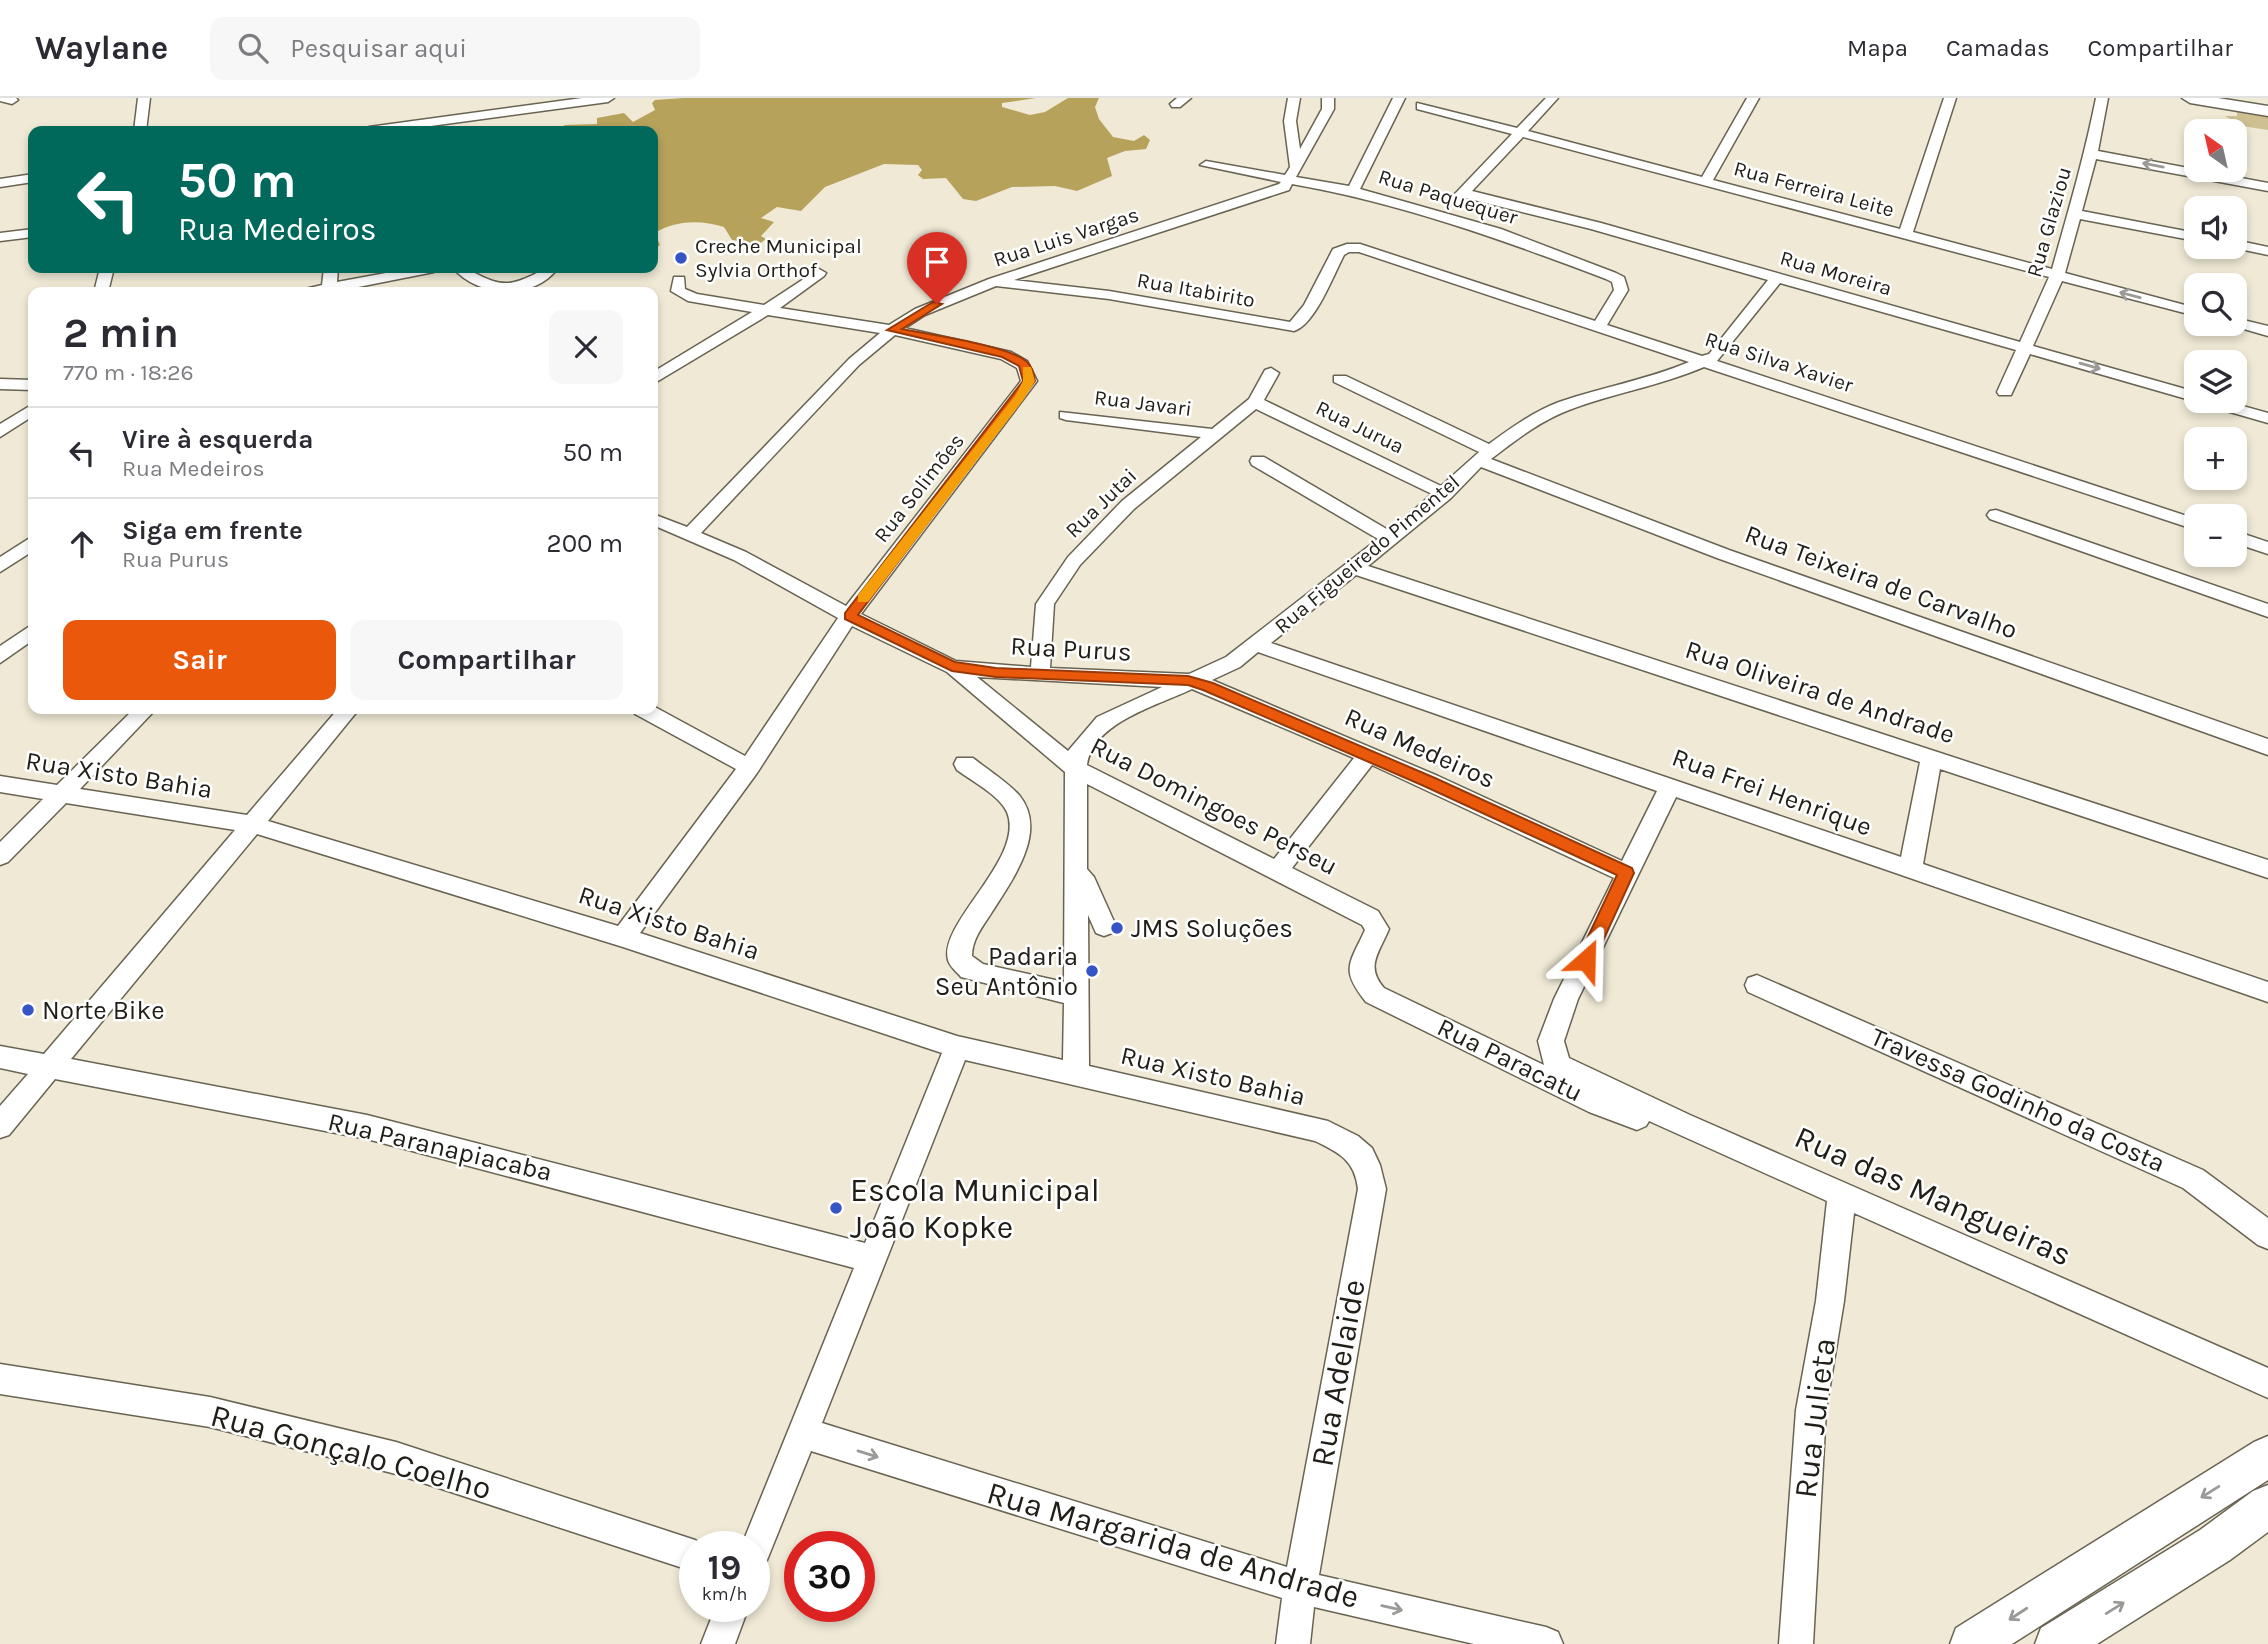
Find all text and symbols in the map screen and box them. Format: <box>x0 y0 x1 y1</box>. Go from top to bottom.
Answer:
search box <box>210 17 700 80</box>
text: Waylane <box>35 29 168 67</box>
icon: search <box>234 29 272 67</box>
text: Pesquisar aqui <box>290 33 467 64</box>
text: Mapa <box>1847 34 1908 62</box>
text: Camadas <box>1946 34 2050 62</box>
text: Compartilhar <box>2088 34 2233 62</box>
north arrow <box>2184 119 2247 182</box>
map controls <box>2184 119 2247 567</box>
text: 50 m <box>178 152 296 209</box>
icon: left <box>63 154 154 245</box>
street label: Rua Ferreira Leite <box>1731 156 1897 222</box>
one-way arrow <box>2142 158 2165 172</box>
street label: Rua Paquequer <box>1375 164 1521 230</box>
street label: Rua Glaziou <box>2022 164 2076 280</box>
button: sound <box>2184 196 2247 259</box>
street label: Rua Luis Vargas <box>990 202 1142 272</box>
text: Rua Medeiros <box>178 211 377 248</box>
pin <box>907 232 967 304</box>
place label: Creche Municipal Sylvia Orthof <box>695 234 862 282</box>
icon: arrive <box>918 243 956 281</box>
street label: Rua Moreira <box>1777 246 1895 300</box>
marker: Creche Municipal Sylvia Orthof <box>673 250 689 266</box>
street label: Rua Itabirito <box>1135 268 1257 312</box>
button: search <box>2184 273 2247 336</box>
one-way arrow <box>2119 288 2142 301</box>
text: 2 min <box>63 308 179 358</box>
button: close <box>549 310 623 384</box>
street label: Rua Silva Xavier <box>1702 327 1856 397</box>
button: layers <box>2184 350 2247 413</box>
text: 770 m · 18:26 <box>63 359 194 386</box>
one-way arrow <box>2079 361 2101 374</box>
street label: Rua Javari <box>1093 385 1193 421</box>
street label: Rua Jurua <box>1312 395 1408 459</box>
text: Vire à esquerda <box>122 424 313 455</box>
button: + <box>2184 427 2247 490</box>
street label: Rua Solimões <box>869 429 969 547</box>
icon: left <box>63 434 101 472</box>
text: 50 m <box>562 437 623 468</box>
text: Rua Medeiros <box>122 455 265 482</box>
street label: Rua Jutai <box>1061 463 1141 543</box>
street label: Rua Figueiredo Pimentel <box>1270 470 1464 638</box>
button: − <box>2184 504 2247 567</box>
text: Siga em frente <box>122 515 303 546</box>
street label: Rua Teixeira de Carvalho <box>1741 518 2021 646</box>
icon: ahead <box>63 525 101 563</box>
text: 200 m <box>547 528 623 559</box>
text: Rua Purus <box>122 546 229 573</box>
button: Sair <box>63 620 336 700</box>
button: Compartilhar <box>350 620 623 700</box>
street label: Rua Purus <box>1010 630 1132 668</box>
street label: Rua Oliveira de Andrade <box>1681 634 1959 750</box>
street label: Rua Medeiros <box>1340 701 1500 795</box>
street label: Rua Domingoes Perseu <box>1085 730 1343 882</box>
street label: Rua Frei Henrique <box>1668 741 1876 843</box>
street label: Rua Xisto Bahia <box>23 745 215 805</box>
street label: Rua Xisto Bahia <box>575 879 763 967</box>
place label: JMS Soluções <box>1131 913 1293 944</box>
marker: JMS Soluções <box>1109 920 1125 936</box>
position arrow <box>1549 923 1623 997</box>
place label: Padaria Seu Antônio <box>935 941 1078 1002</box>
marker: Padaria Seu Antônio <box>1084 963 1100 979</box>
place label: Norte Bike <box>42 995 165 1026</box>
marker: Norte Bike <box>20 1002 36 1018</box>
street label: Rua Paracatu <box>1432 1011 1588 1109</box>
street label: Travessa Godinho da Costa <box>1866 1021 2170 1179</box>
street label: Rua Xisto Bahia <box>1118 1040 1308 1112</box>
street label: Rua Paranapiacaba <box>325 1106 555 1188</box>
street label: Rua das Mangueiras <box>1789 1118 2077 1274</box>
place label: Escola Municipal João Kopke <box>850 1172 1100 1246</box>
marker: Escola Municipal João Kopke <box>828 1200 844 1216</box>
street label: Rua Adelaide <box>1303 1276 1373 1470</box>
street label: Rua Julieta <box>1787 1336 1843 1500</box>
street label: Rua Gonçalo Coelho <box>207 1397 495 1507</box>
one-way arrow <box>857 1448 879 1461</box>
street label: Rua Margarida de Andrade <box>983 1474 1363 1616</box>
one-way arrow <box>2200 1485 2220 1499</box>
speed limit sign: 30 <box>784 1531 875 1622</box>
text: 19 <box>708 1547 741 1588</box>
text: km/h <box>702 1583 747 1605</box>
one-way arrow <box>2105 1600 2125 1614</box>
one-way arrow <box>1380 1602 1403 1616</box>
one-way arrow <box>2009 1607 2028 1622</box>

